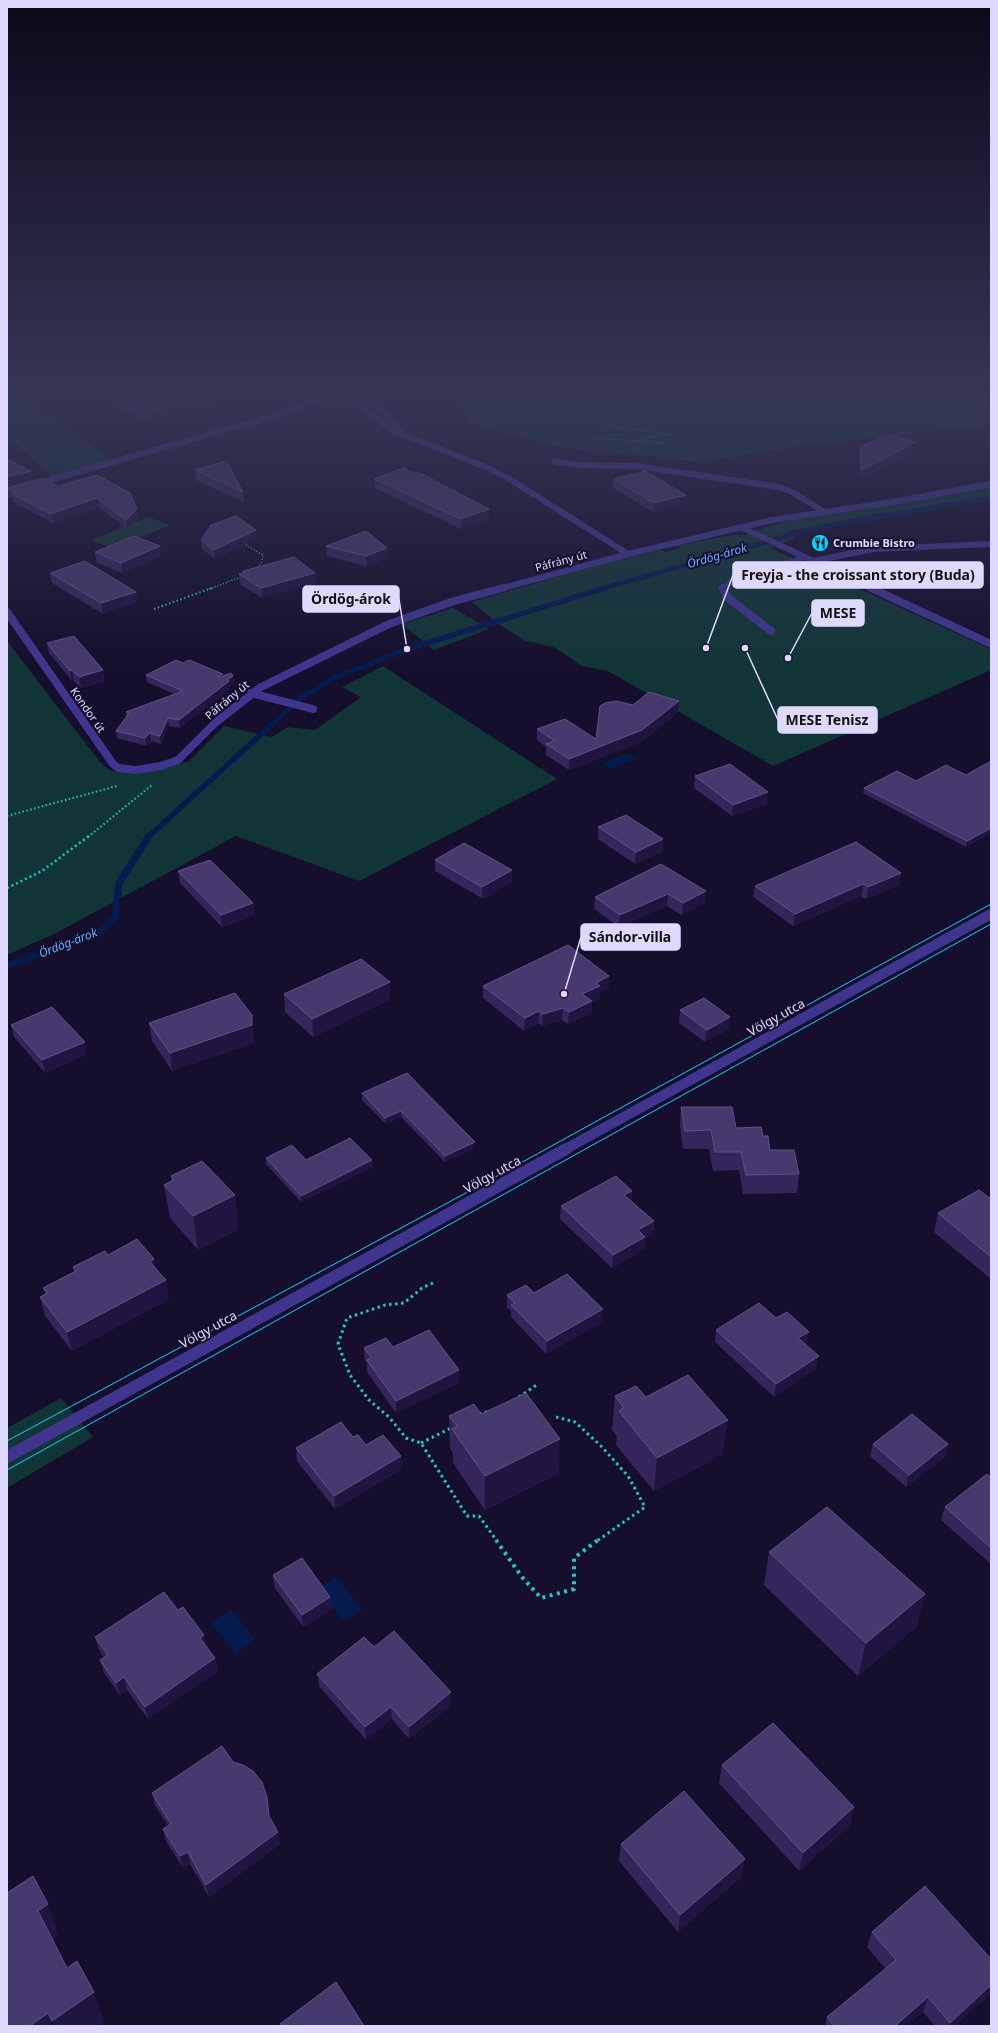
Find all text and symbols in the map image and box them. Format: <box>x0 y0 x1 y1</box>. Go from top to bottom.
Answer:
restaurant icon: Crumbie Bistro <box>810 533 830 553</box>
place label: Crumbie Bistro <box>833 535 915 550</box>
water label: Ördög-árok <box>685 539 750 572</box>
street label: Páfrány út <box>533 546 589 575</box>
callout: Freyja - the croissant story (Buda) <box>733 562 983 588</box>
text: Freyja - the croissant story (Buda) <box>741 565 975 584</box>
callout: Ördög-árok <box>303 586 399 612</box>
text: Ördög-árok <box>311 589 391 608</box>
callout: MESE <box>812 600 864 626</box>
text: MESE <box>820 603 856 622</box>
street label: Páfrány út <box>202 677 252 722</box>
street label: Kondor út <box>67 684 109 735</box>
callout: MESE Tenisz <box>778 707 877 733</box>
text: MESE Tenisz <box>786 710 869 729</box>
water label: Ördög-árok <box>36 923 101 962</box>
callout: Sándor-villa <box>581 924 680 950</box>
text: Sándor-villa <box>589 927 671 946</box>
street label: Völgy utca <box>744 994 808 1040</box>
street label: Völgy utca <box>460 1151 524 1197</box>
street label: Völgy utca <box>176 1306 240 1352</box>

